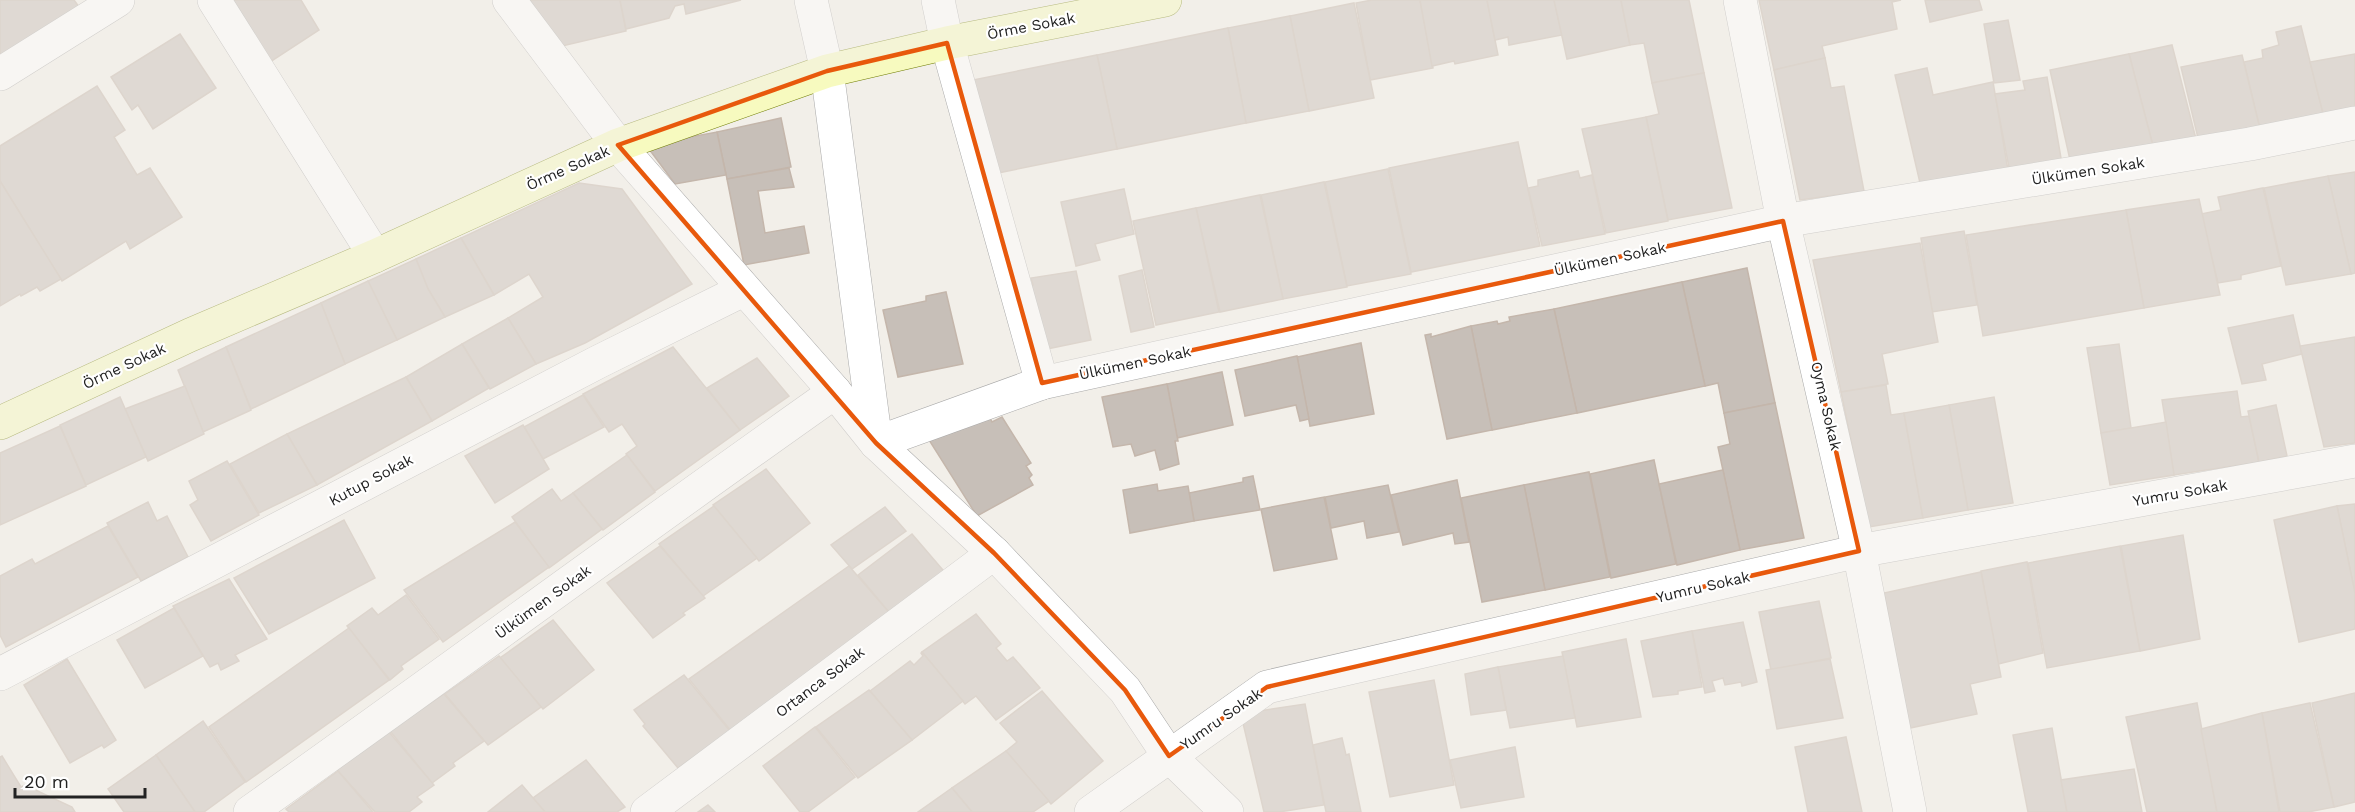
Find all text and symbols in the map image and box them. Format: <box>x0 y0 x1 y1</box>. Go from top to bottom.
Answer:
street label: Örme Sokak <box>985 9 1077 43</box>
street label: Örme Sokak <box>524 141 613 194</box>
street label: Ülkümen Sokak <box>2030 153 2146 189</box>
street label: Ülkümen Sokak <box>1552 238 1668 280</box>
street label: Örme Sokak <box>80 339 169 393</box>
street label: Ülkümen Sokak <box>1077 342 1193 384</box>
street label: Oyma Sokak <box>1807 360 1845 453</box>
street label: Kutup Sokak <box>326 450 417 510</box>
street label: Yumru Sokak <box>2131 476 2229 510</box>
street label: Ülkümen Sokak <box>492 561 595 643</box>
street label: Yumru Sokak <box>1654 567 1752 607</box>
street label: Ortanca Sokak <box>772 642 868 721</box>
street label: Yumru Sokak <box>1177 684 1266 754</box>
scale bar <box>15 761 146 799</box>
text: 20 m <box>24 771 69 792</box>

